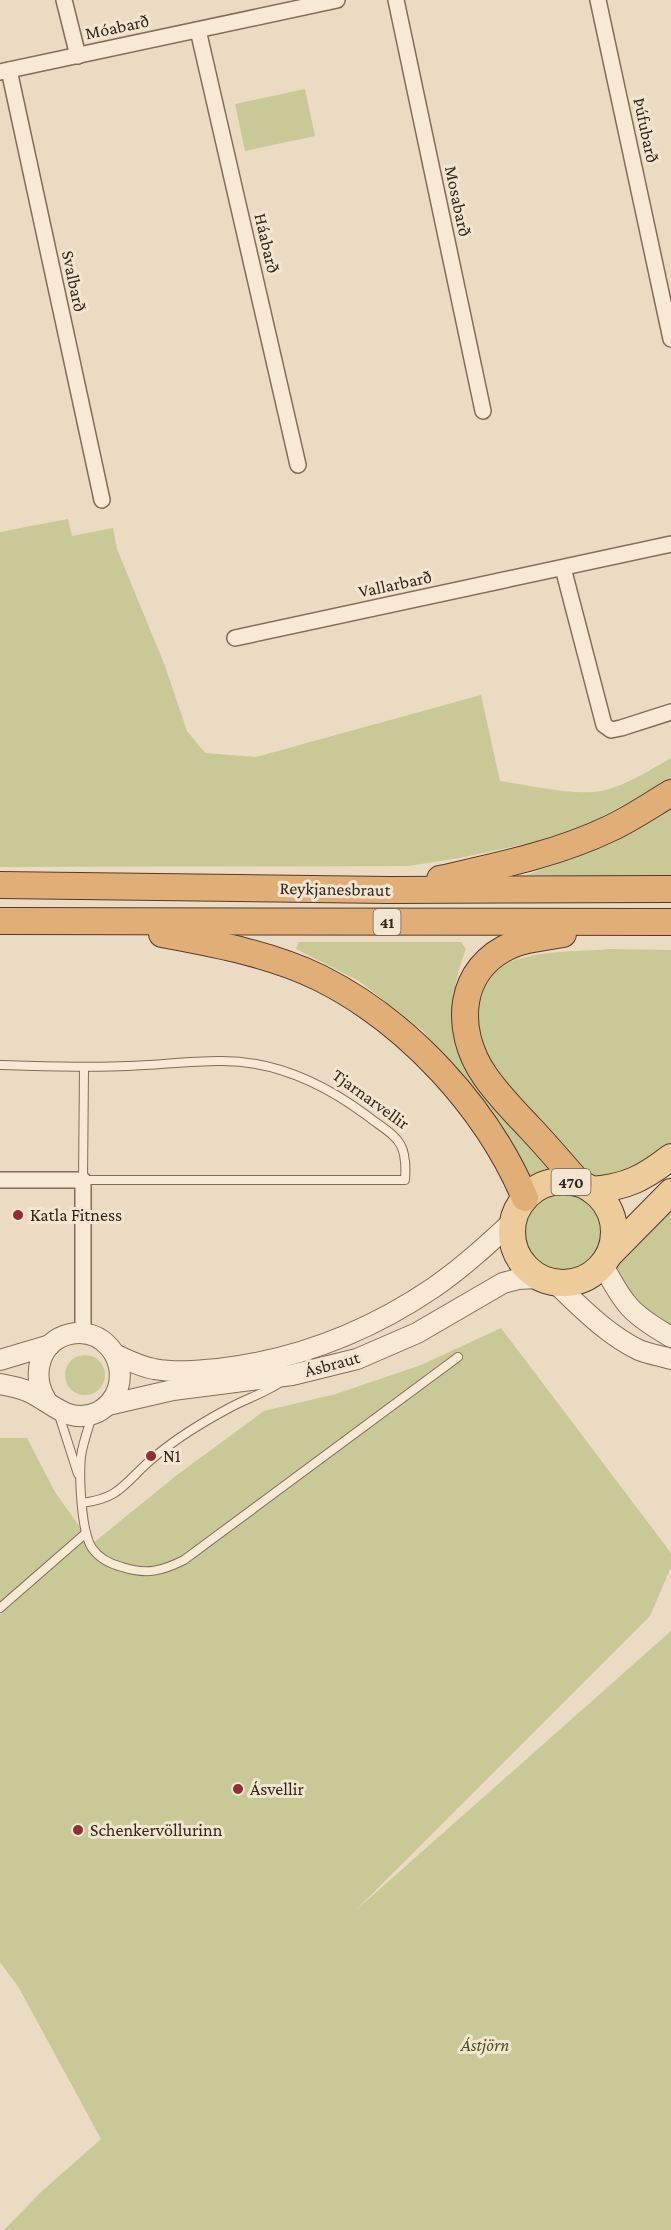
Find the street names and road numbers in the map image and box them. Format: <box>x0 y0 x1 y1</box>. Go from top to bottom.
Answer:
street label: Móabarð <box>83 10 151 44</box>
street label: Þúfubarð <box>629 96 663 165</box>
street label: Mosabarð <box>441 164 475 238</box>
street label: Háabarð <box>250 211 284 275</box>
street label: Svalbarð <box>58 249 90 314</box>
street label: Vallarbarð <box>357 566 434 602</box>
street label: Reykjanesbraut <box>279 878 392 901</box>
road number: 41 <box>374 909 400 935</box>
street label: Tjarnarvellir <box>328 1064 414 1135</box>
road number: 470 <box>552 1169 590 1195</box>
street label: Ásbraut <box>302 1347 363 1381</box>

